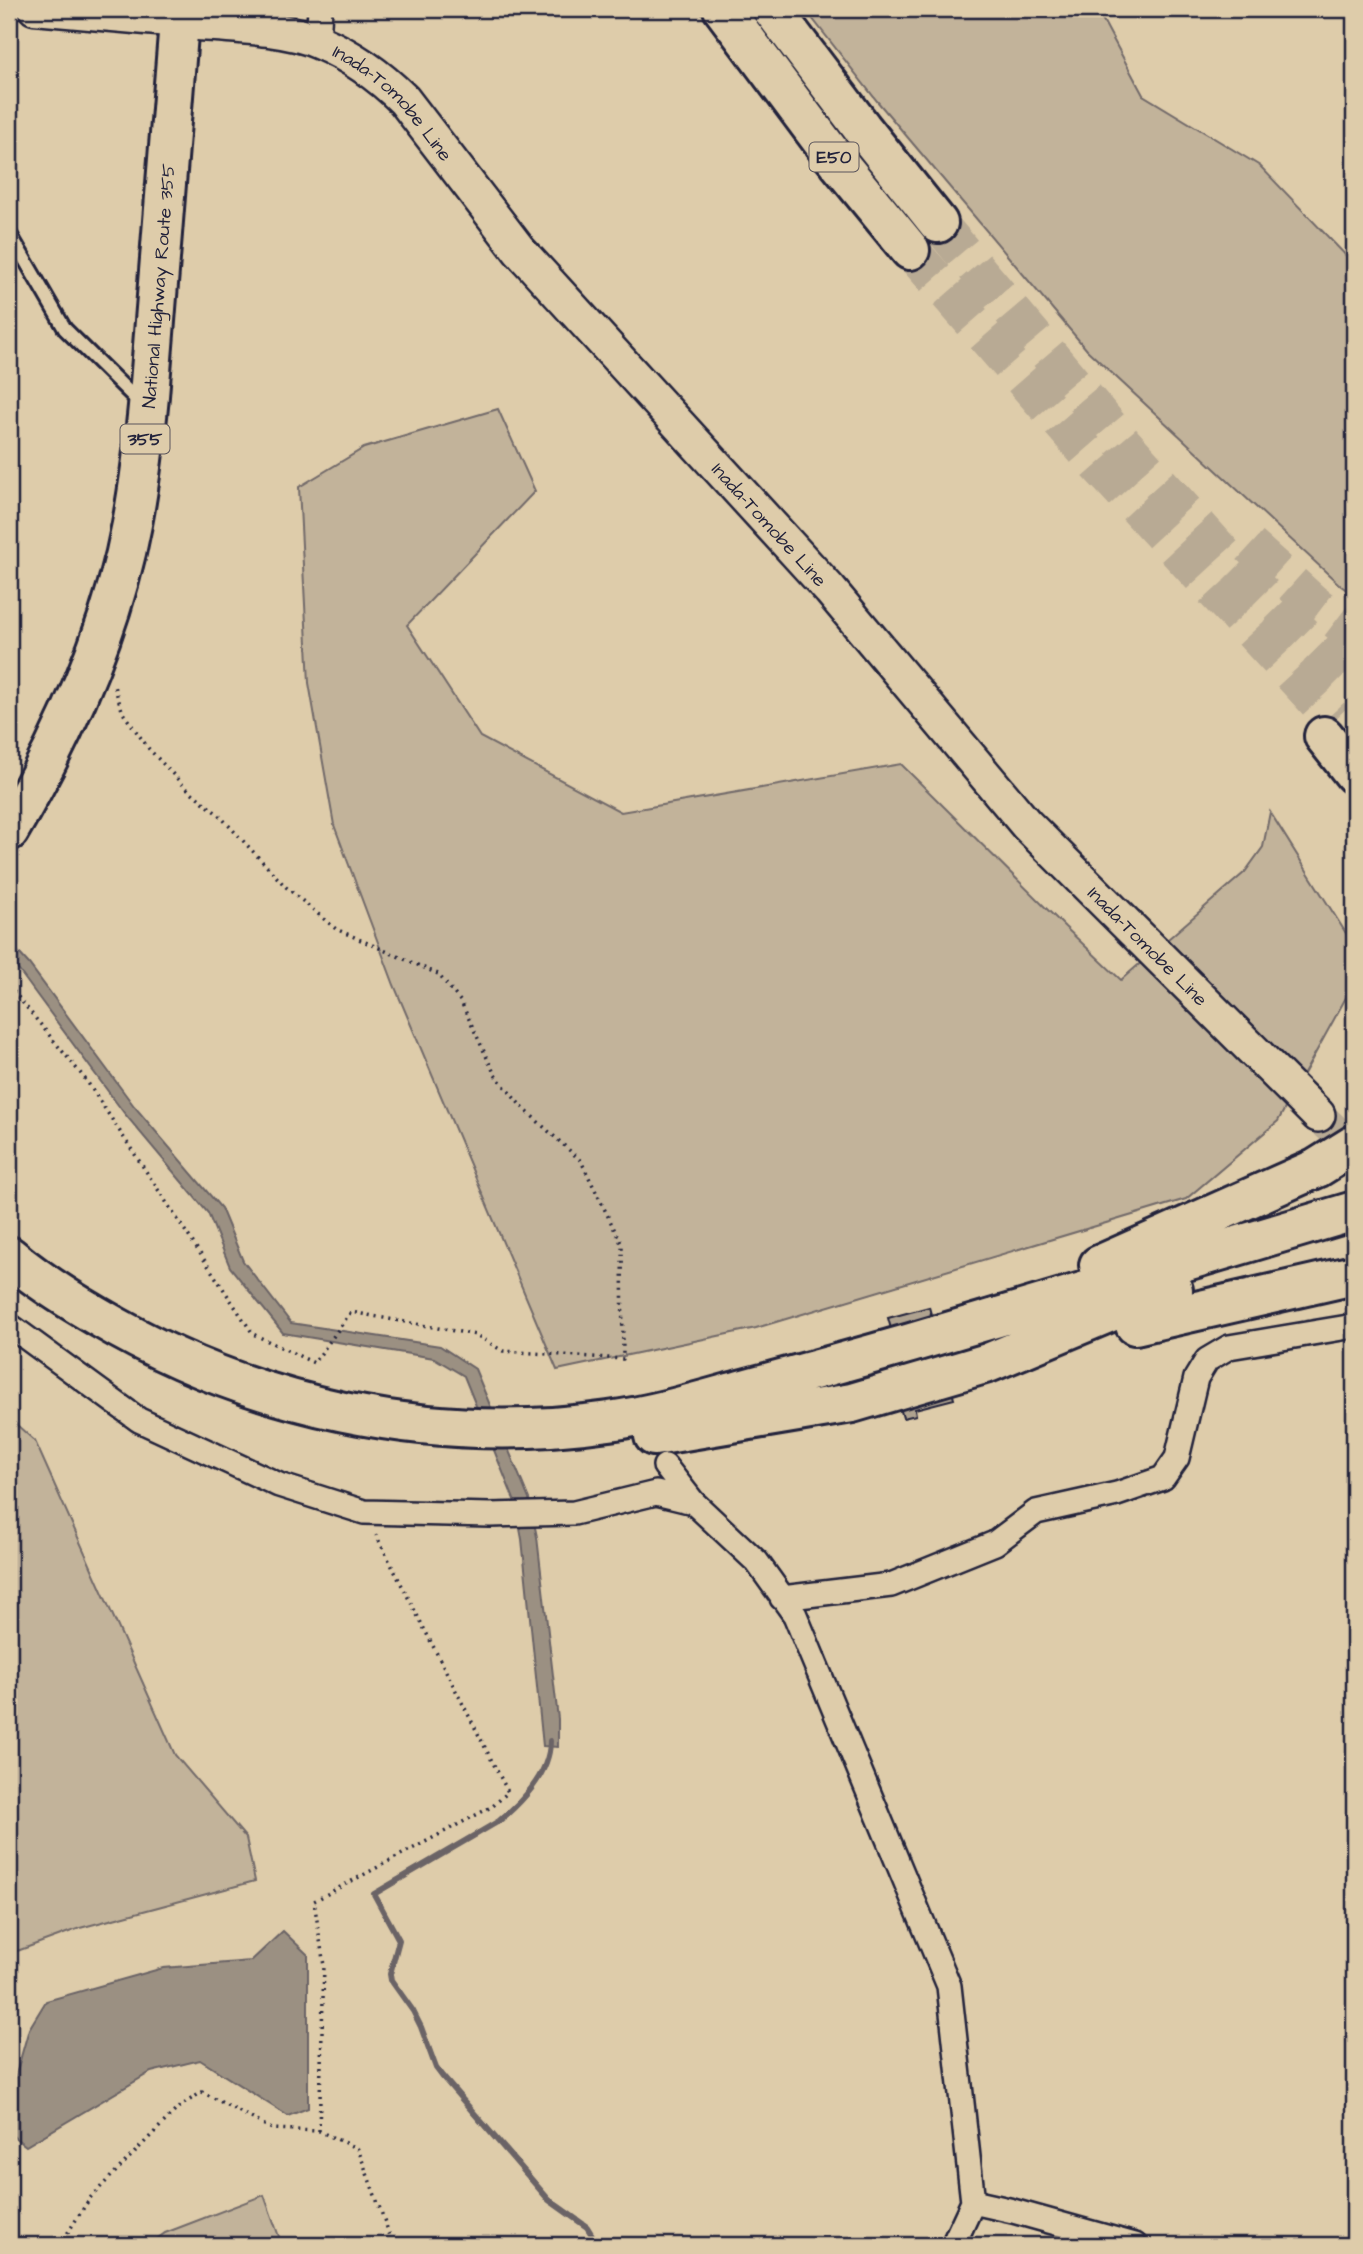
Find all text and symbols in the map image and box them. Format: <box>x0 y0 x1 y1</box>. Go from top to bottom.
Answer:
street label: Inada-Tomobe Line <box>328 39 458 167</box>
road number: E50 <box>810 142 858 172</box>
street label: National Highway Route 355 <box>136 162 183 410</box>
road number: 355 <box>120 424 170 454</box>
street label: Inada-Tomobe Line <box>705 457 833 593</box>
street label: Inada-Tomobe Line <box>1081 881 1213 1013</box>

